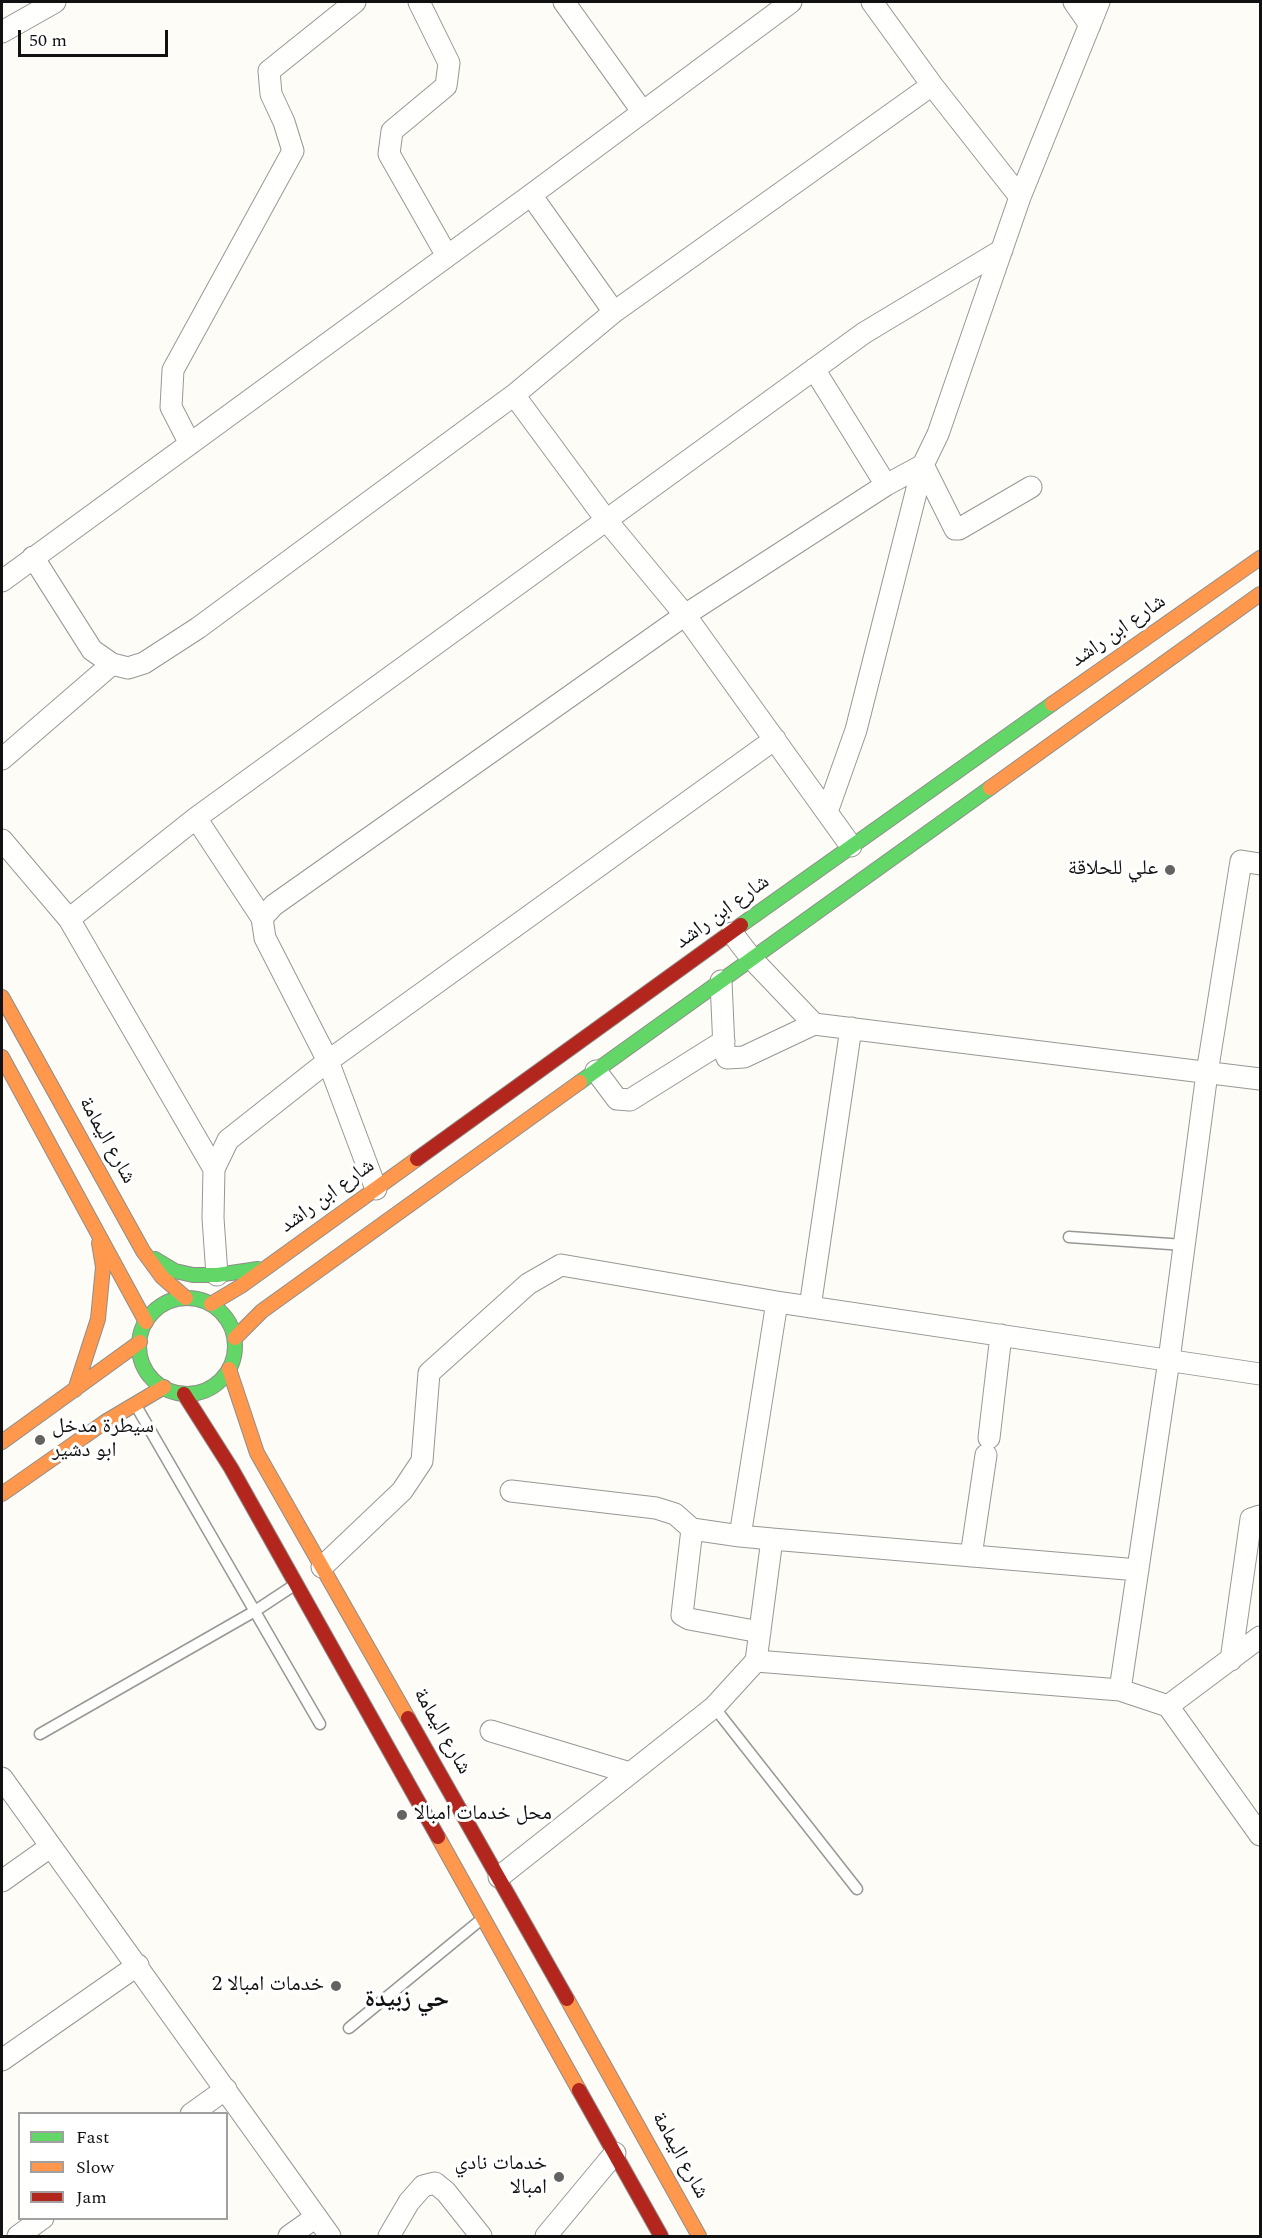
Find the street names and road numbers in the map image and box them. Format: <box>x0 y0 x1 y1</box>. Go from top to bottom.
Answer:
street label: شارع ابن راشد <box>1067 590 1171 674</box>
street label: شارع ابن راشد <box>671 870 775 956</box>
street label: شارع اليمامة <box>72 1093 140 1189</box>
street label: شارع ابن راشد <box>276 1154 380 1240</box>
street label: شارع اليمامة <box>406 1684 476 1780</box>
street label: شارع اليمامة <box>645 2108 713 2204</box>

